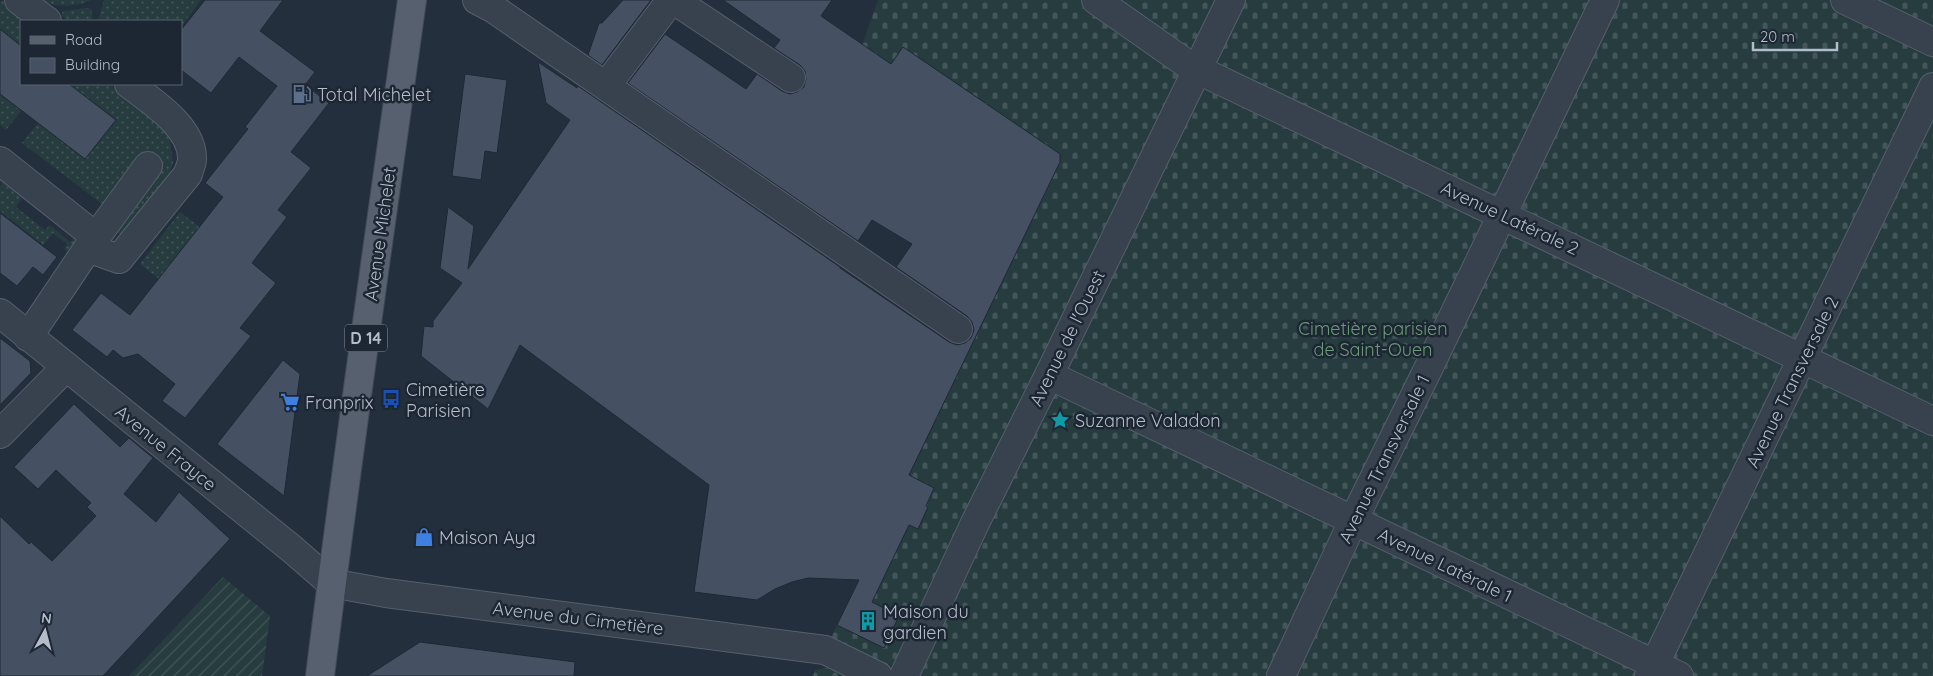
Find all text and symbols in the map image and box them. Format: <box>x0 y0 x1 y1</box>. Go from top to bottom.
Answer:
legend <box>20 20 182 85</box>
scale bar <box>1753 20 1837 52</box>
text: 20 m <box>1760 27 1795 46</box>
text: Road <box>65 30 102 49</box>
text: Building <box>65 55 120 74</box>
fuel station icon: Total Michelet <box>291 83 313 105</box>
place label: Total Michelet <box>317 83 431 106</box>
street label: Avenue Michelet <box>359 165 401 303</box>
street label: Avenue Latérale 2 <box>1437 176 1583 260</box>
street label: Avenue de l'Ouest <box>1024 266 1110 410</box>
street label: Avenue Transversale 2 <box>1741 293 1844 471</box>
park label: Cimetière parisien de Saint-Ouen <box>1298 317 1448 361</box>
road number: D 14 <box>345 324 387 352</box>
street label: Avenue Transversale 1 <box>1333 371 1435 547</box>
place label: Cimetière Parisien <box>406 378 485 422</box>
bus stop icon: Cimetière Parisien <box>380 388 402 410</box>
supermarket icon: Franprix <box>279 391 301 413</box>
place label: Franprix <box>305 391 374 414</box>
street label: Avenue Frayce <box>111 400 221 496</box>
place icon: Suzanne Valadon <box>1049 409 1071 431</box>
place label: Suzanne Valadon <box>1075 409 1221 432</box>
street label: Avenue Latérale 1 <box>1374 523 1516 607</box>
shop icon: Maison Aya <box>413 526 435 548</box>
place label: Maison Aya <box>439 526 536 549</box>
street label: Avenue du Cimetière <box>491 596 665 640</box>
place label: Maison du gardien <box>883 600 969 644</box>
north arrow <box>20 606 70 656</box>
text: N <box>40 609 53 628</box>
building icon: Maison du gardien <box>857 610 879 632</box>

